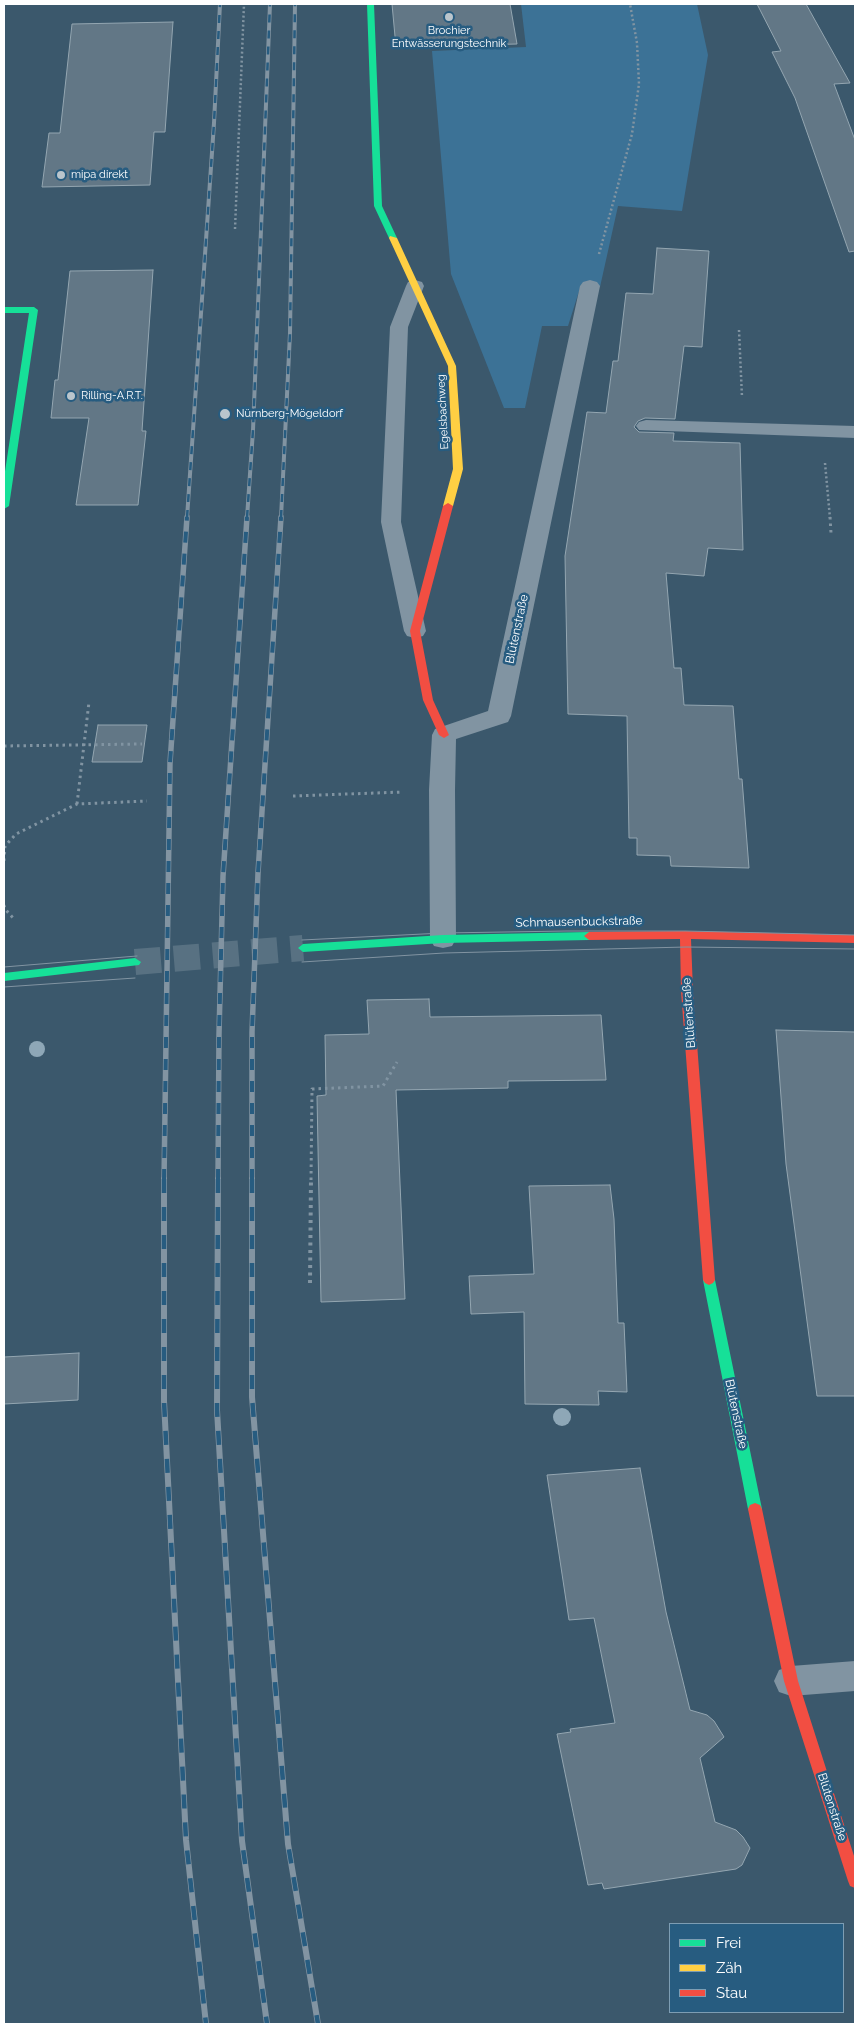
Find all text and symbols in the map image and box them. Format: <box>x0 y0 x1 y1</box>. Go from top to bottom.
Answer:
marker: Brochier Entwässerungstechnik <box>443 11 455 23</box>
place label: Brochier Entwässerungstechnik <box>392 24 506 50</box>
place label: mipa direkt <box>71 168 128 182</box>
marker: mipa direkt <box>55 169 67 181</box>
street label: Egelsbachweg <box>434 374 452 450</box>
place label: Rilling-A.R.T. <box>81 389 143 403</box>
marker: Rilling-A.R.T. <box>65 390 77 402</box>
marker: Nürnberg-Mögeldorf <box>218 407 232 421</box>
place label: Nürnberg-Mögeldorf <box>236 407 343 421</box>
street label: Blütenstraße <box>503 593 531 665</box>
street label: Schmausenbuckstraße <box>515 914 643 930</box>
street label: Blütenstraße <box>679 977 699 1049</box>
street label: Blütenstraße <box>722 1378 750 1450</box>
street label: Blütenstraße <box>814 1771 850 1843</box>
legend <box>669 1923 844 2013</box>
text: Frei <box>716 1934 741 1952</box>
text: Zäh <box>716 1959 742 1977</box>
text: Stau <box>716 1984 747 2002</box>

